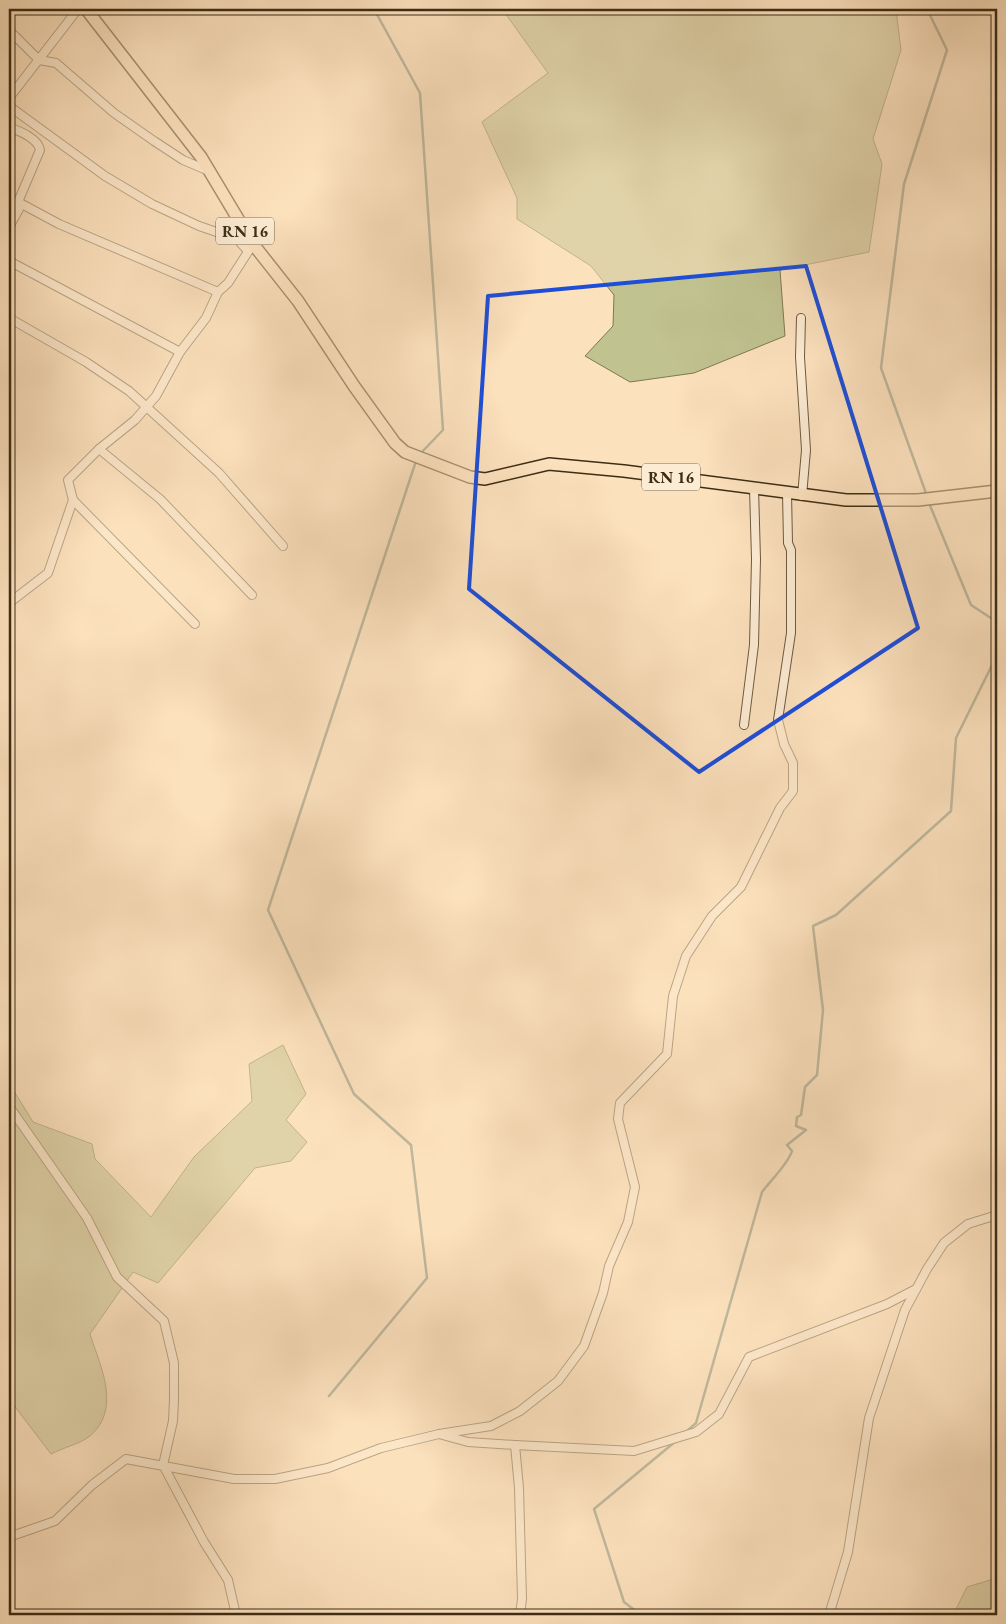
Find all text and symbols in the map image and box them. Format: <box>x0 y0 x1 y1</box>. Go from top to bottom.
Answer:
road number: RN 16 <box>216 218 274 245</box>
road number: RN 16 <box>642 464 700 491</box>

